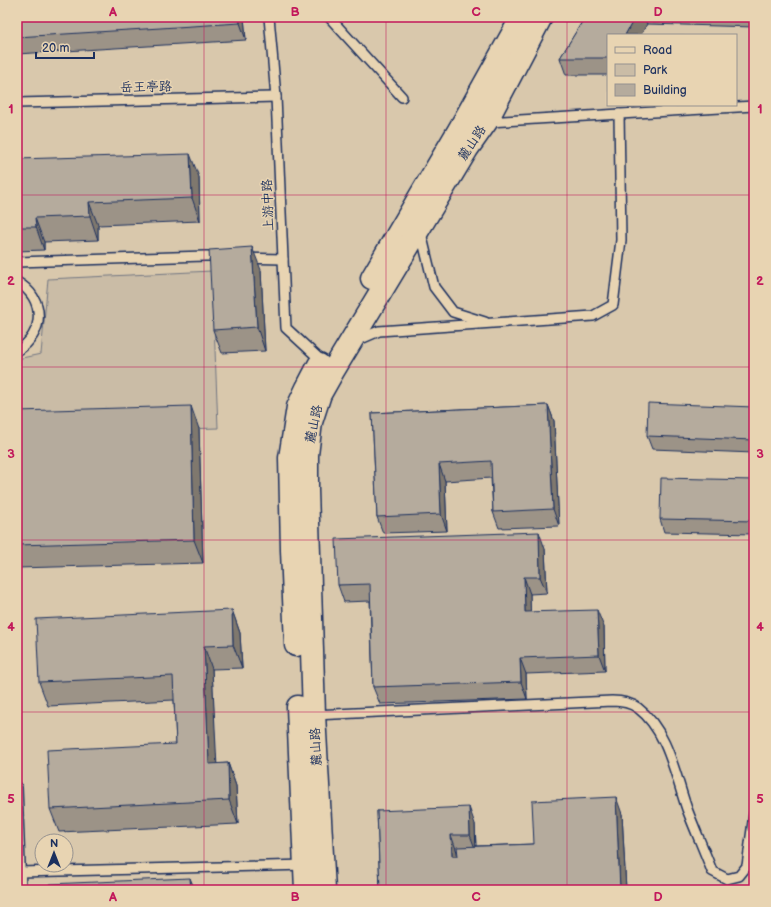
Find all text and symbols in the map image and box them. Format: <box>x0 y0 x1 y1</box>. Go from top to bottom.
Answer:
text: A <box>108 4 117 20</box>
text: B <box>290 4 300 20</box>
text: C <box>471 4 481 20</box>
text: D <box>653 4 663 20</box>
scale bar <box>36 34 94 60</box>
legend <box>607 34 737 106</box>
text: 20 m <box>42 41 69 56</box>
text: Road <box>643 43 672 58</box>
text: Park <box>643 63 667 78</box>
street label: 岳王亭路 <box>120 79 172 95</box>
text: Building <box>643 83 687 98</box>
text: 1 <box>8 101 14 117</box>
text: 1 <box>757 101 763 117</box>
street label: 麓山路 <box>454 122 490 164</box>
street label: 上游中路 <box>259 179 277 231</box>
text: 2 <box>7 273 15 289</box>
text: 2 <box>756 273 764 289</box>
street label: 麓山路 <box>302 403 326 445</box>
text: 3 <box>7 446 15 462</box>
text: 3 <box>756 446 764 462</box>
text: 4 <box>7 619 15 635</box>
text: 4 <box>756 619 764 635</box>
street label: 麓山路 <box>307 727 325 767</box>
text: 5 <box>7 791 15 807</box>
text: 5 <box>756 791 764 807</box>
north arrow <box>34 833 74 873</box>
text: N <box>50 837 58 850</box>
text: A <box>108 889 117 905</box>
text: B <box>290 889 300 905</box>
text: C <box>471 889 481 905</box>
text: D <box>653 889 663 905</box>

